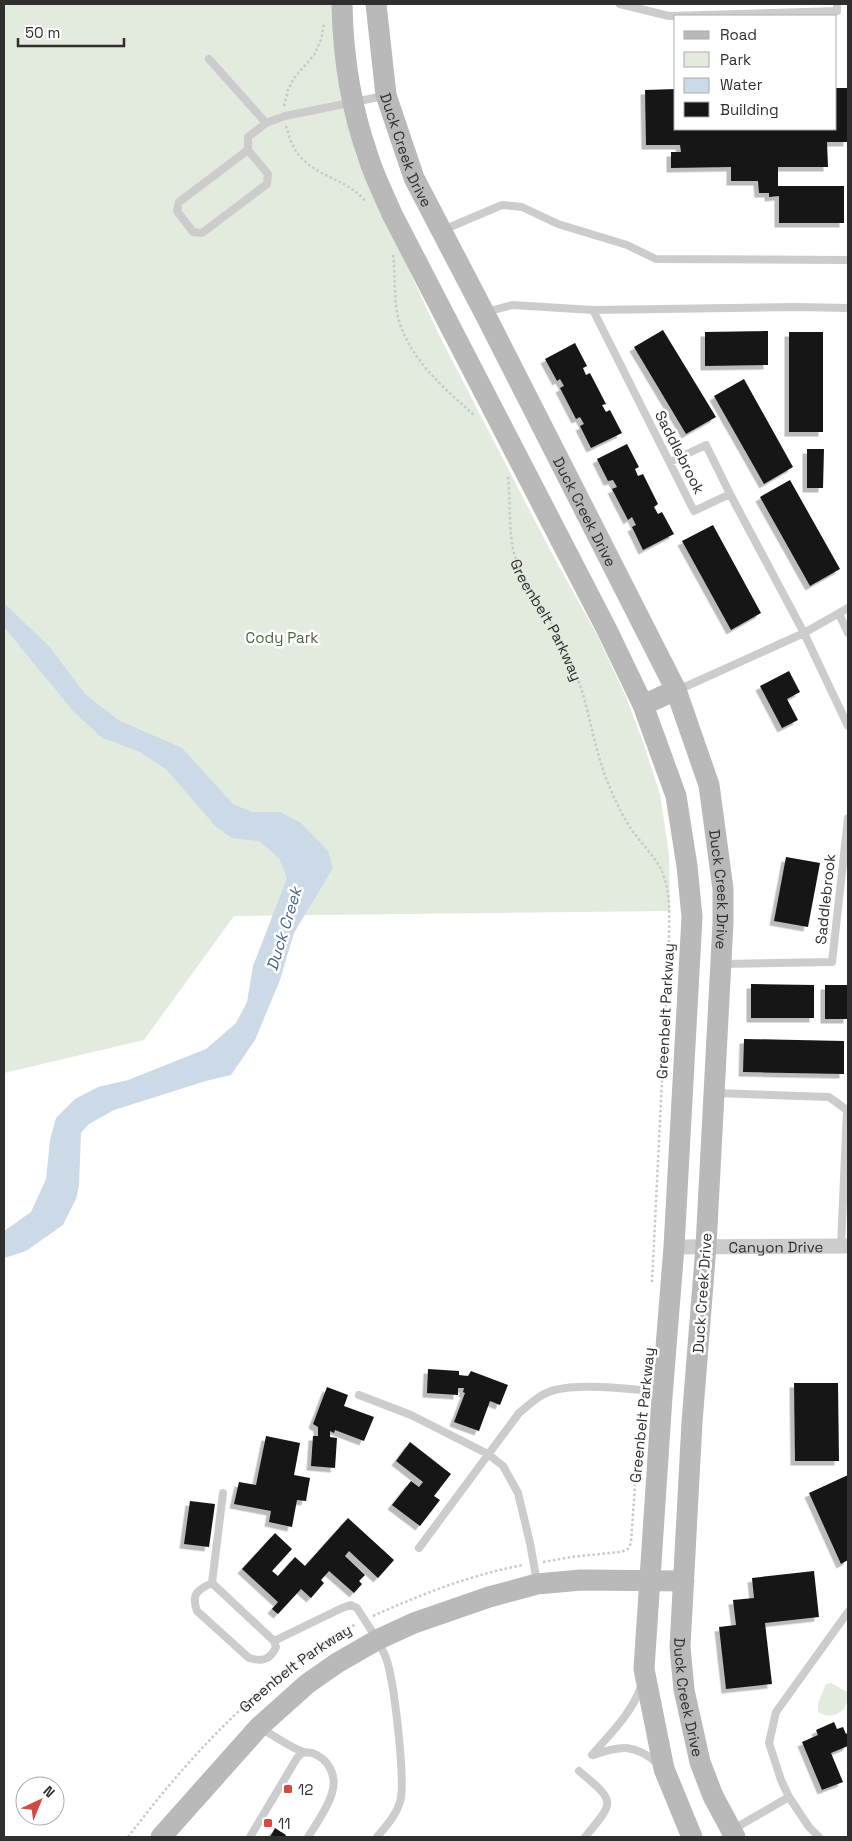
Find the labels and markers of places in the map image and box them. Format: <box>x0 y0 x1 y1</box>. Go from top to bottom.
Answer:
place label: 12 <box>298 1780 313 1799</box>
marker: 12 <box>282 1783 294 1795</box>
place label: 11 <box>278 1814 291 1833</box>
marker: 11 <box>262 1817 274 1829</box>

